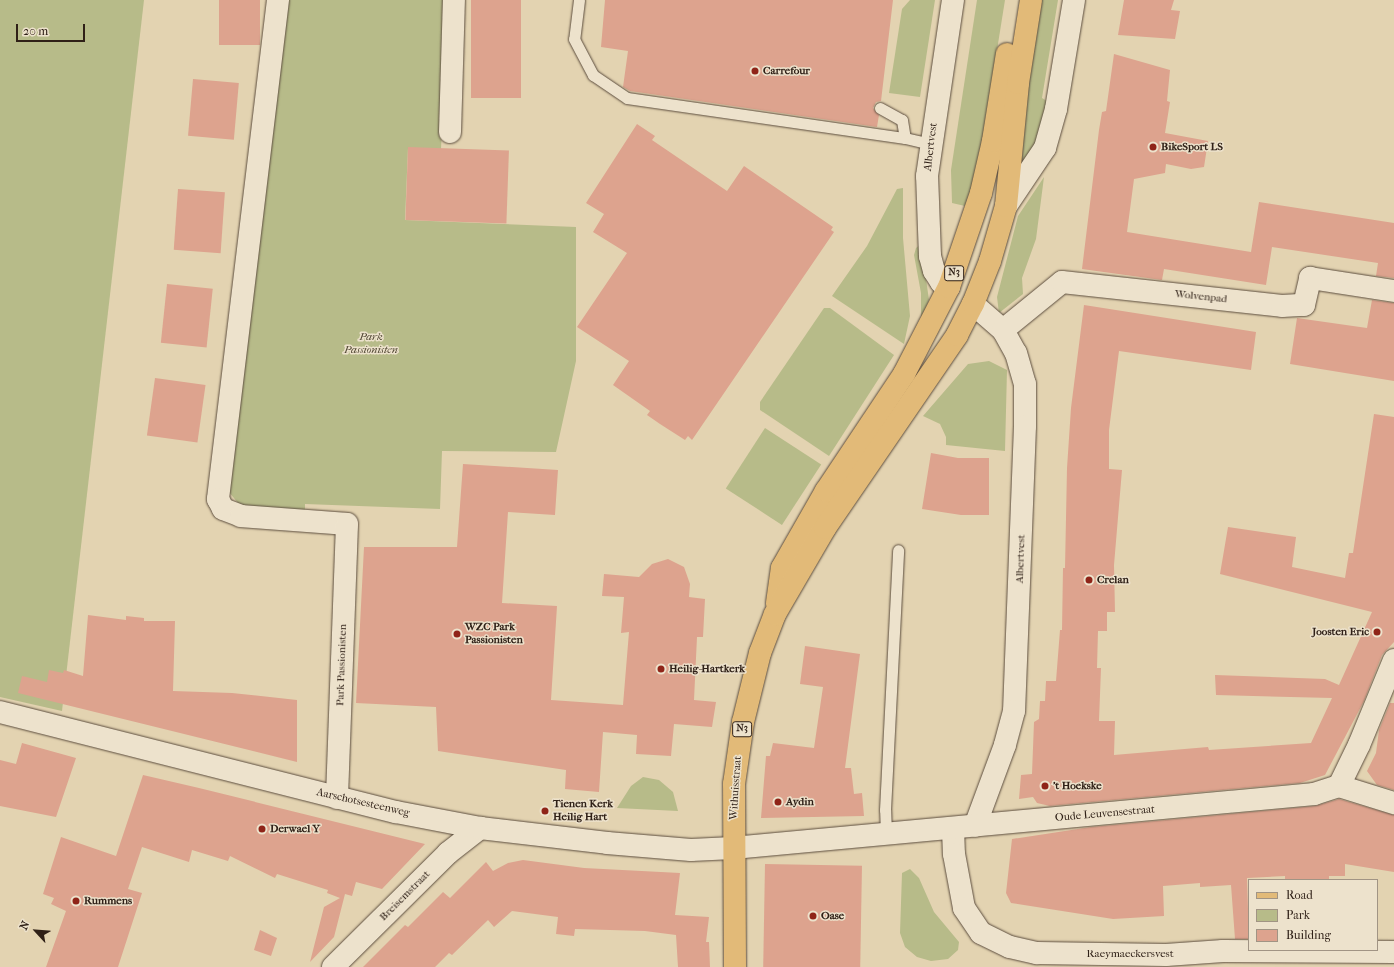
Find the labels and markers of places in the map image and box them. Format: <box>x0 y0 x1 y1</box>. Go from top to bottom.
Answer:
place label: Carrefour <box>763 64 810 78</box>
marker: Carrefour <box>750 66 760 76</box>
place label: BikeSport LS <box>1161 140 1223 154</box>
marker: BikeSport LS <box>1148 142 1158 152</box>
place label: Crelan <box>1097 573 1129 587</box>
marker: Crelan <box>1084 575 1094 585</box>
place label: WZC Park Passionisten <box>465 621 523 647</box>
place label: Joosten Eric <box>1312 625 1369 639</box>
marker: Joosten Eric <box>1372 627 1382 637</box>
marker: WZC Park Passionisten <box>452 629 462 639</box>
place label: Heilig-Hartkerk <box>669 662 745 676</box>
marker: Heilig-Hartkerk <box>656 664 666 674</box>
place label: 't Hoekske <box>1053 779 1102 793</box>
marker: 't Hoekske <box>1040 781 1050 791</box>
place label: Aydin <box>786 795 814 809</box>
marker: Aydin <box>773 797 783 807</box>
place label: Tienen Kerk Heilig Hart <box>553 798 613 824</box>
marker: Tienen Kerk Heilig Hart <box>540 806 550 816</box>
place label: Derwael Y <box>270 822 320 836</box>
marker: Derwael Y <box>257 824 267 834</box>
place label: Rummens <box>84 894 132 908</box>
marker: Rummens <box>71 896 81 906</box>
place label: Oase <box>821 909 844 923</box>
marker: Oase <box>808 911 818 921</box>

